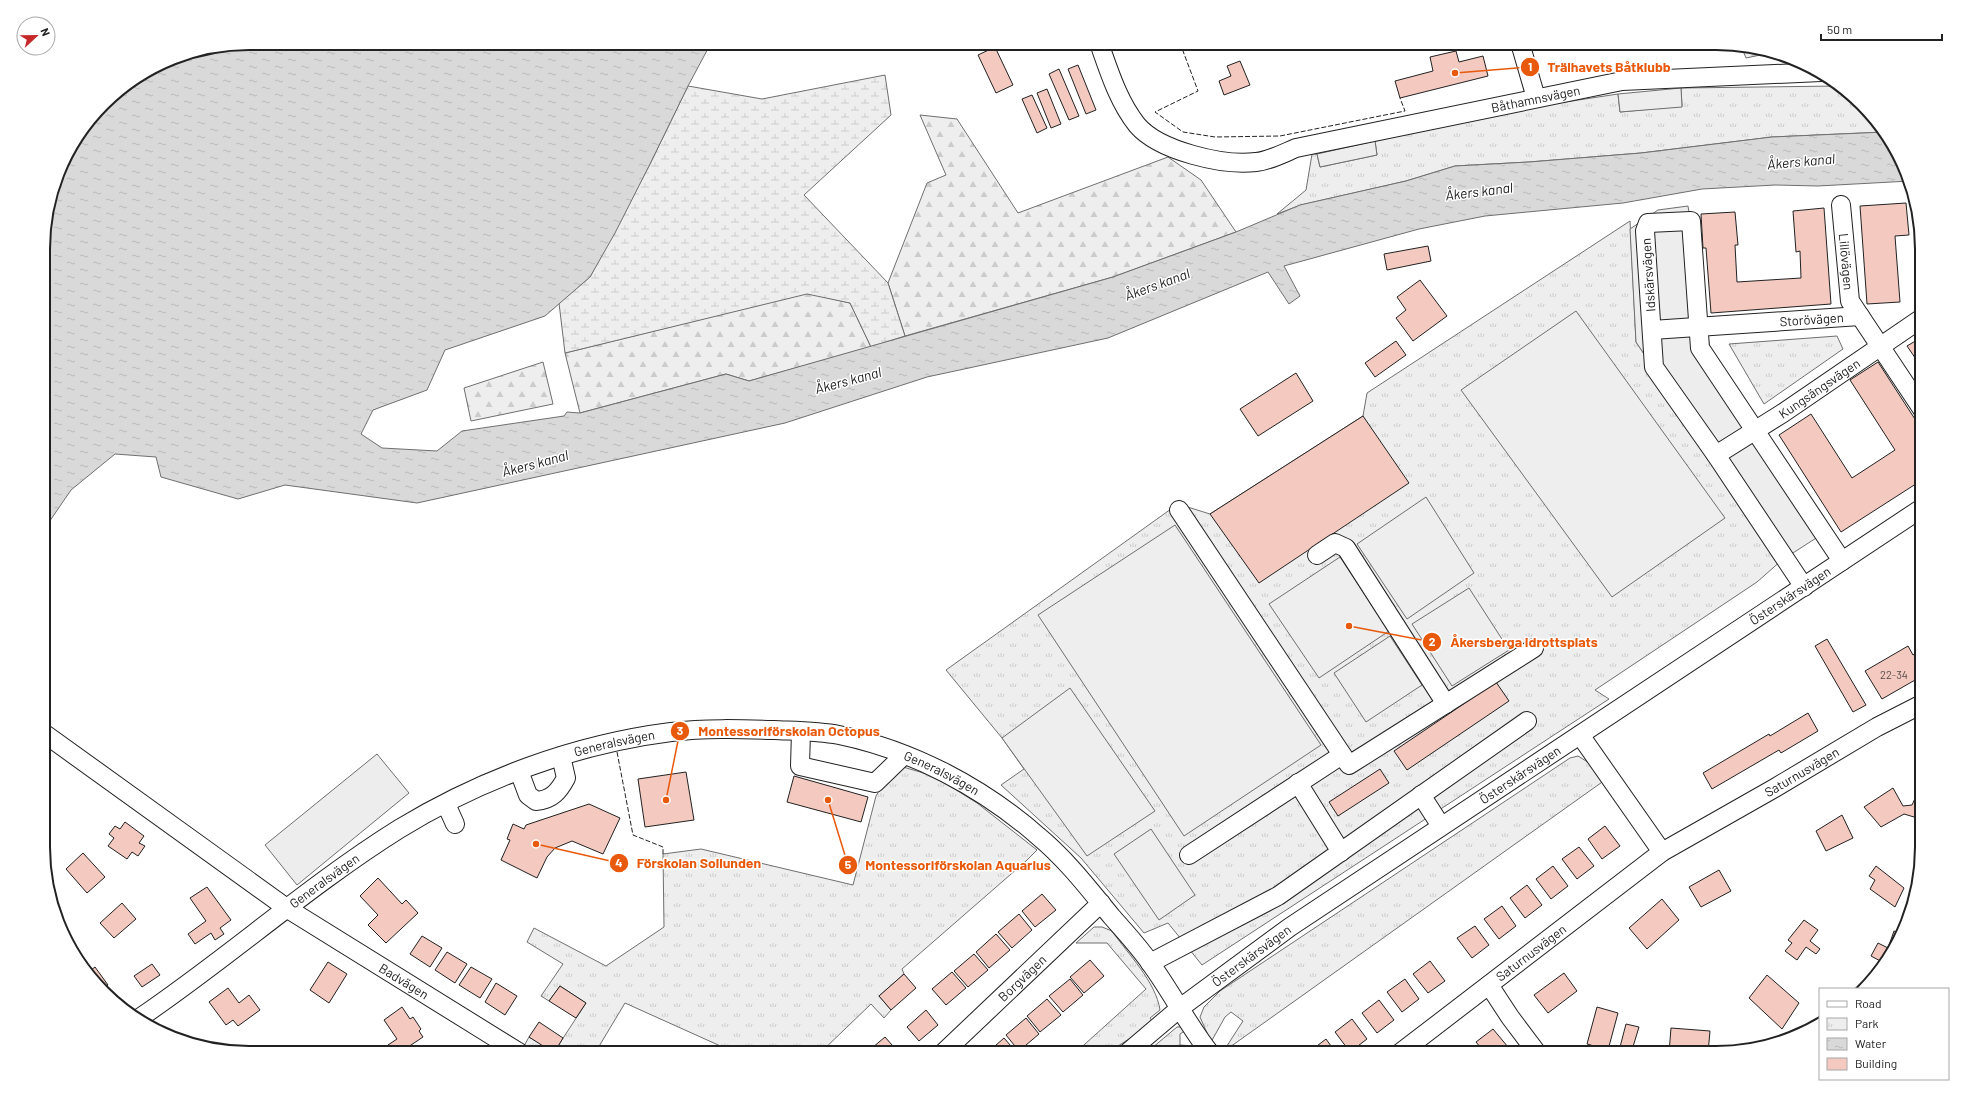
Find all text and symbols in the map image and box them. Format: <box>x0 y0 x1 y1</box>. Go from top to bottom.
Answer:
north arrow <box>16 16 56 56</box>
scale bar <box>1821 16 1942 42</box>
text: 50 m <box>1827 22 1852 36</box>
text: N <box>38 26 53 38</box>
callout: Trälhavets Båtklubb <box>1520 54 1679 80</box>
text: Trälhavets Båtklubb <box>1547 58 1671 75</box>
text: 1 <box>1528 59 1532 73</box>
street label: Båthamnsvägen <box>1490 82 1581 116</box>
water label: Åkers kanal <box>1766 150 1836 172</box>
water label: Åkers kanal <box>1444 178 1514 204</box>
street label: Lillövägen <box>1836 233 1857 291</box>
street label: Idskärsvägen <box>1637 238 1659 312</box>
water label: Åkers kanal <box>1122 264 1192 304</box>
street label: Storövägen <box>1779 309 1844 329</box>
street label: Kungsängsvägen <box>1776 355 1863 422</box>
water label: Åkers kanal <box>813 363 883 397</box>
water label: Åkers kanal <box>500 446 570 480</box>
street label: Österskärsvägen <box>1746 563 1834 628</box>
callout: Åkersberga Idrottsplats <box>1422 629 1606 655</box>
text: Åkersberga Idrottsplats <box>1450 633 1598 650</box>
text: 2 <box>1429 634 1436 648</box>
house number: 22-34 <box>1880 668 1908 681</box>
callout: Montessoriförskolan Octopus <box>670 718 888 744</box>
text: Montessoriförskolan Octopus <box>698 722 880 739</box>
text: 3 <box>677 723 683 737</box>
street label: Generalsvägen <box>572 726 656 760</box>
street label: Österskärsvägen <box>1476 742 1564 807</box>
street label: Saturnusvägen <box>1762 744 1842 800</box>
street label: Generalsvägen <box>902 747 983 799</box>
street label: Generalsvägen <box>286 850 362 911</box>
callout: Förskolan Sollunden <box>609 850 769 876</box>
callout: Montessoriförskolan Aquarius <box>838 852 1059 878</box>
text: Förskolan Sollunden <box>637 854 761 871</box>
text: 4 <box>615 855 623 869</box>
text: Montessoriförskolan Aquarius <box>865 856 1051 873</box>
text: 5 <box>845 857 852 871</box>
street label: Österskärsvägen <box>1209 921 1294 990</box>
street label: Saturnusvägen <box>1493 921 1569 984</box>
street label: Borgvägen <box>995 951 1049 1005</box>
street label: Badvägen <box>376 960 432 1002</box>
legend <box>1819 988 1949 1080</box>
text: Road <box>1855 996 1882 1010</box>
text: Park <box>1855 1016 1879 1030</box>
text: Water <box>1855 1036 1887 1050</box>
text: Building <box>1855 1056 1897 1070</box>

